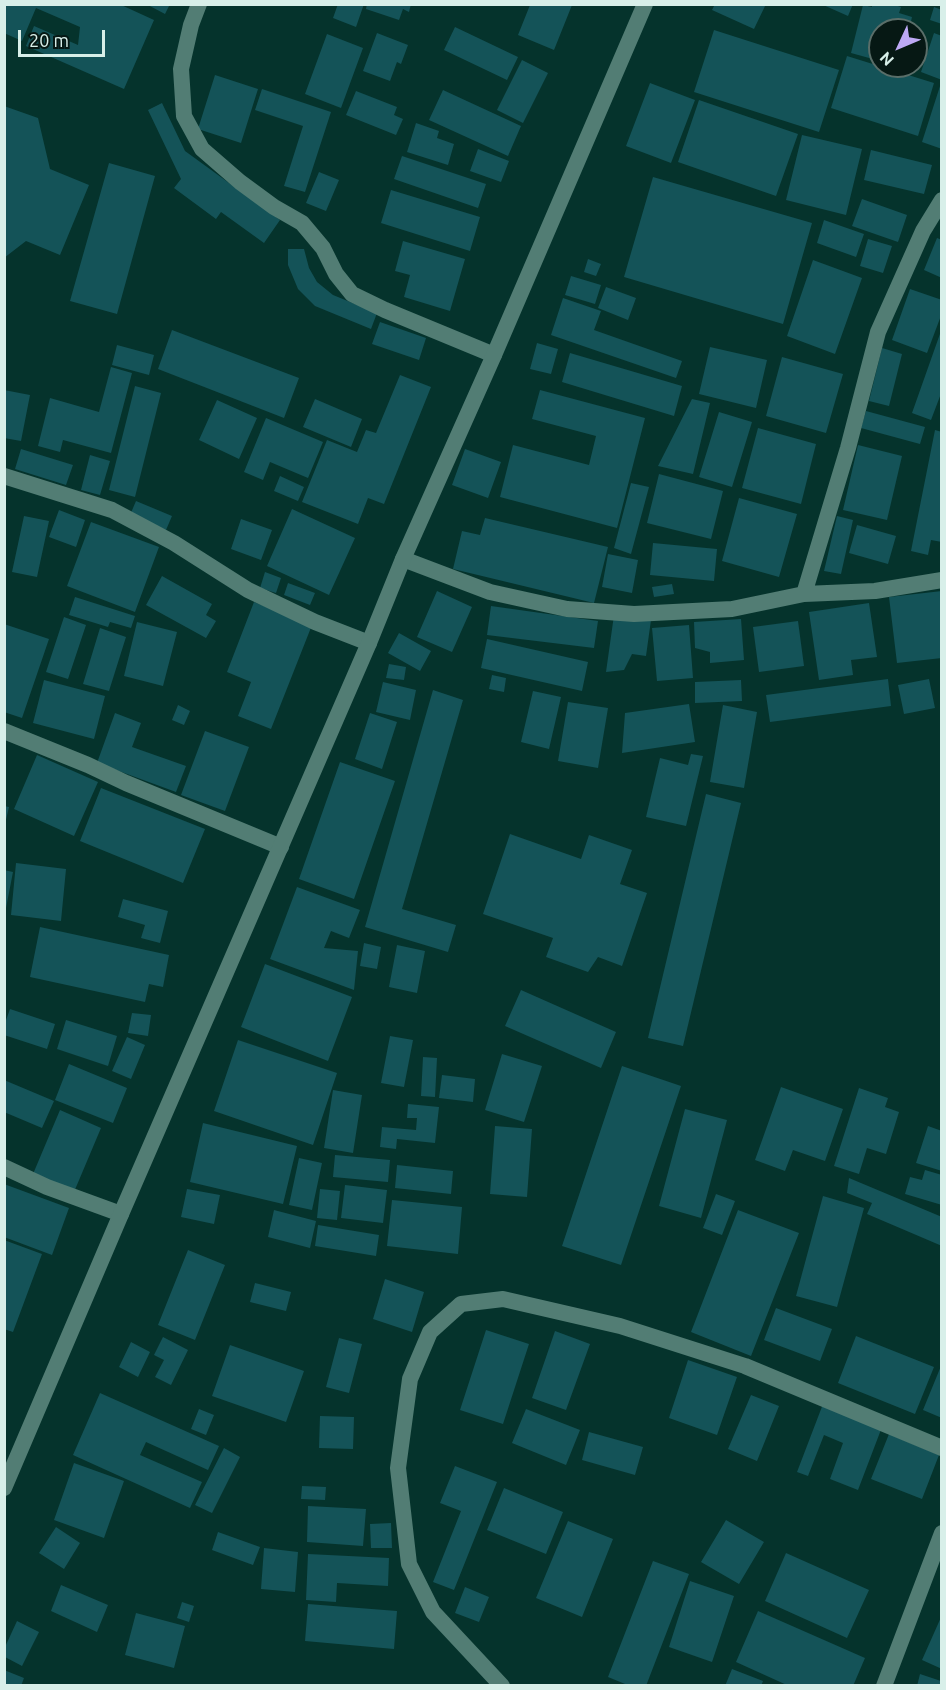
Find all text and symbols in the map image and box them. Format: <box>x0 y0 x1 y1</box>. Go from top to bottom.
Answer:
scale bar <box>21 18 108 56</box>
north arrow <box>868 18 928 78</box>
text: 20 m <box>29 30 69 50</box>
text: N <box>876 49 897 70</box>

